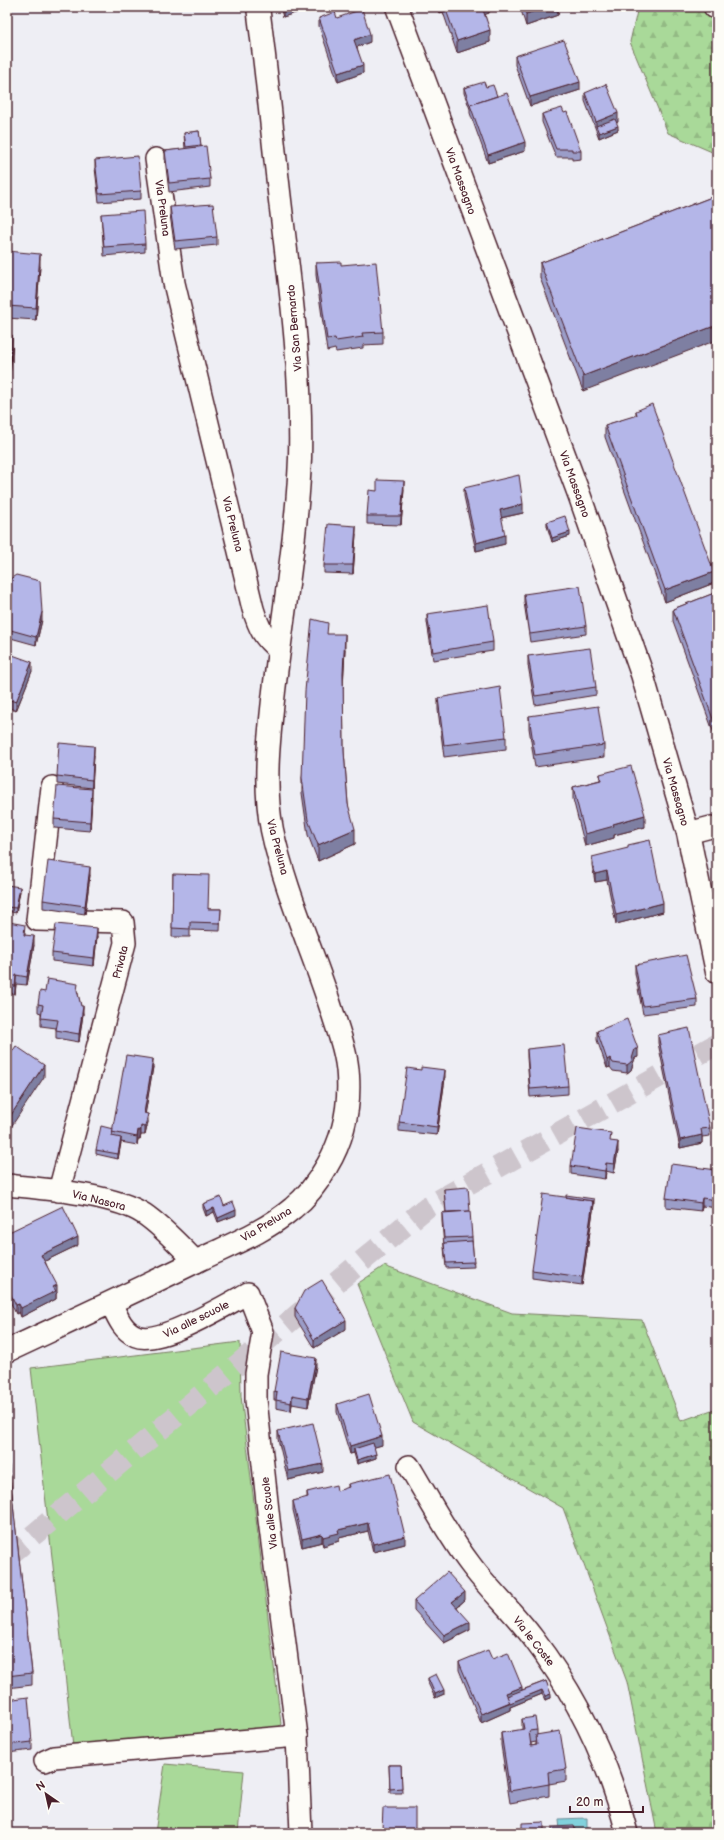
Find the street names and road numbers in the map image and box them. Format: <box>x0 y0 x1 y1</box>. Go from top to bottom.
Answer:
street label: Via Massagno <box>442 146 479 216</box>
street label: Via Preluna <box>152 179 173 237</box>
street label: Via San Bernardo <box>284 284 305 372</box>
street label: Via Massagno <box>556 449 593 519</box>
street label: Via Preluna <box>219 495 246 553</box>
street label: Via Massagno <box>660 757 691 828</box>
street label: Via Preluna <box>264 818 291 876</box>
street label: Privata <box>110 944 131 980</box>
street label: Via Nasora <box>71 1188 127 1213</box>
street label: Via Preluna <box>239 1204 294 1245</box>
street label: Via alle scuole <box>161 1298 232 1341</box>
street label: Via alle Scuole <box>259 1476 280 1550</box>
street label: Via le Coste <box>510 1614 557 1669</box>

